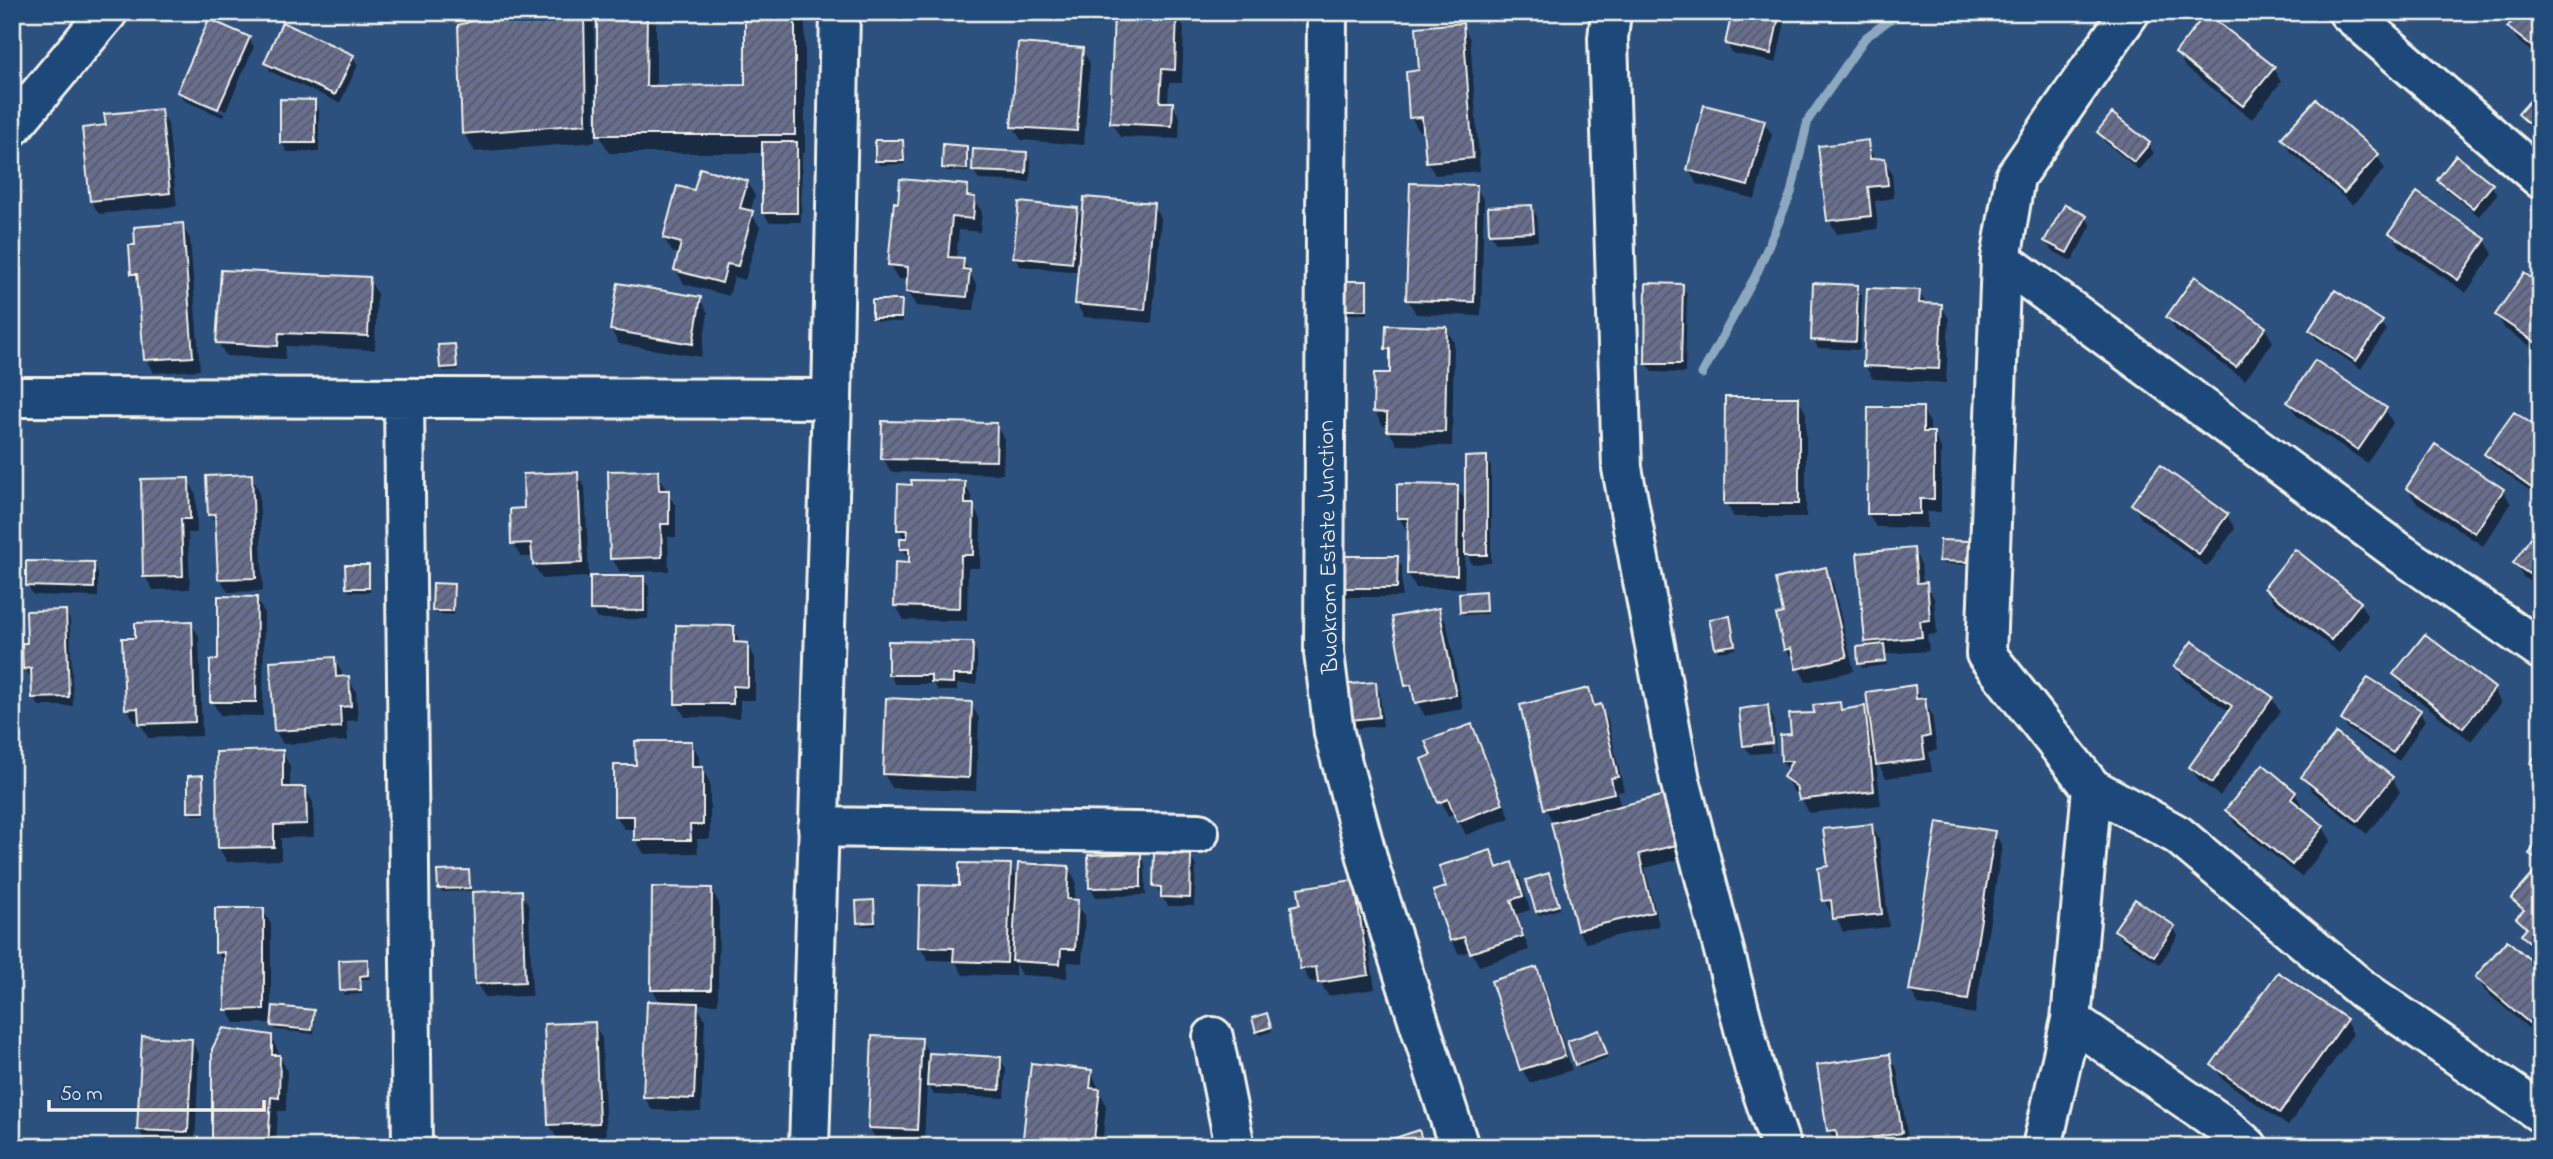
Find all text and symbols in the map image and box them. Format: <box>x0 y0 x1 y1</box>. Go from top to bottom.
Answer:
street label: Buokrom Estate Junction <box>1310 420 1349 675</box>
scale bar <box>49 1068 264 1112</box>
text: 50 m <box>60 1080 103 1110</box>

